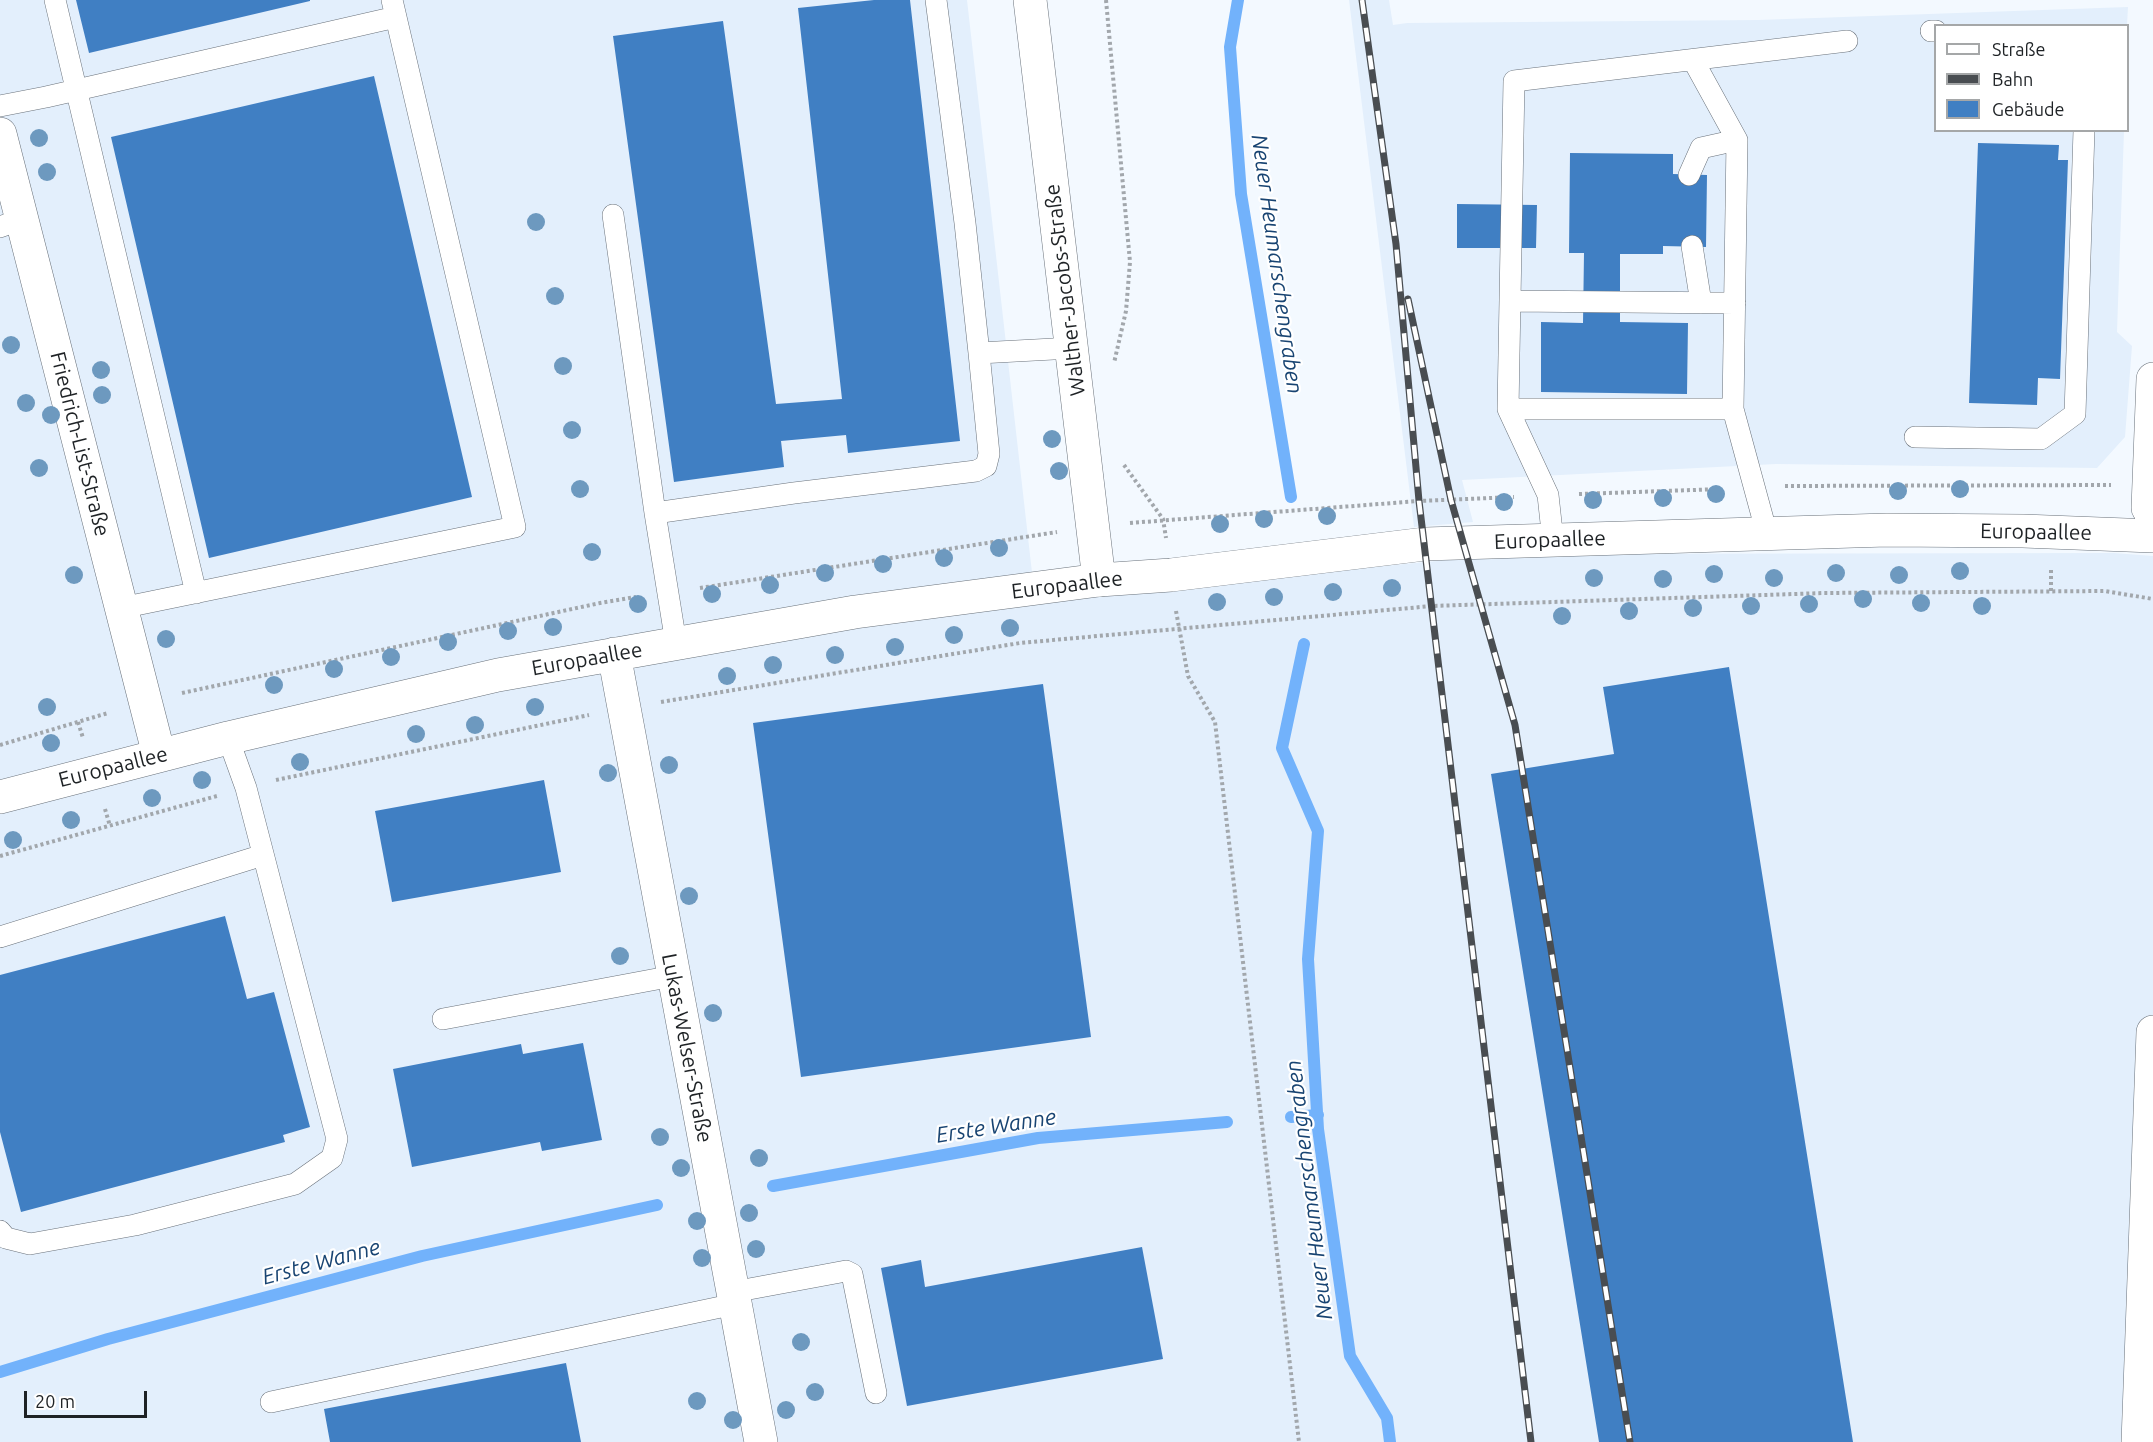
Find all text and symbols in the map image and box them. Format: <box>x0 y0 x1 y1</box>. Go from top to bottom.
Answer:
legend <box>1934 24 2129 132</box>
text: Straße <box>1992 39 2045 59</box>
text: Bahn <box>1992 69 2033 89</box>
text: Gebäude <box>1992 99 2064 119</box>
water label: Neuer Heumarschengraben <box>1246 133 1308 395</box>
street label: Walther-Jacobs-Straße <box>1040 183 1090 397</box>
street label: Friedrich-List-Straße <box>45 349 115 539</box>
street label: Europaallee <box>1980 518 2092 546</box>
street label: Europaallee <box>1494 525 1606 555</box>
street label: Europaallee <box>1010 566 1124 604</box>
street label: Europaallee <box>530 637 644 681</box>
street label: Europaallee <box>56 741 170 793</box>
street label: Lukas-Welser-Straße <box>656 951 718 1145</box>
water label: Neuer Heumarschengraben <box>1280 1059 1338 1321</box>
water label: Erste Wanne <box>934 1103 1058 1149</box>
water label: Erste Wanne <box>259 1234 383 1290</box>
scale bar <box>27 1379 150 1417</box>
text: 20 m <box>35 1391 75 1411</box>

